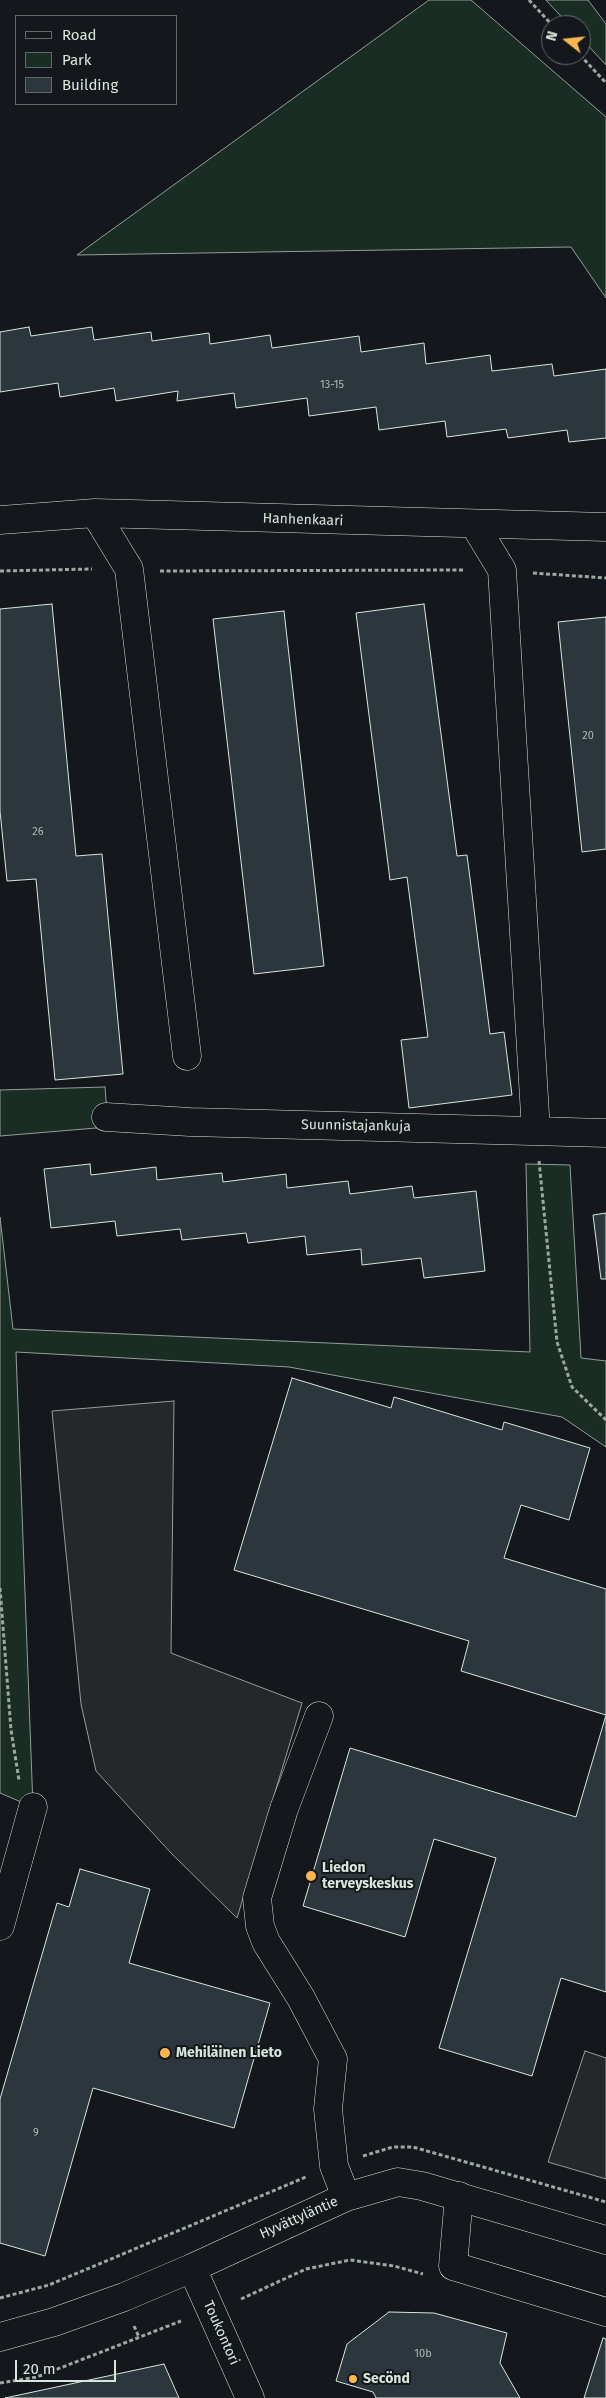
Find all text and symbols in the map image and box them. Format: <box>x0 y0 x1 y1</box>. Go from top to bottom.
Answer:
legend <box>15 15 178 105</box>
north arrow <box>541 15 591 65</box>
text: Road <box>62 26 97 44</box>
text: N <box>543 29 562 43</box>
text: Park <box>62 51 92 69</box>
text: Building <box>62 76 118 94</box>
house number: 13-15 <box>320 378 344 392</box>
street label: Hanhenkaari <box>262 510 344 530</box>
house number: 20 <box>582 729 594 743</box>
house number: 26 <box>32 825 44 839</box>
street label: Suunnistajankuja <box>301 1117 411 1135</box>
place label: Liedon terveyskeskus <box>322 1860 413 1892</box>
marker: Liedon terveyskeskus <box>304 1869 318 1883</box>
place label: Mehiläinen Lieto <box>176 2045 282 2061</box>
marker: Mehiläinen Lieto <box>158 2046 172 2060</box>
house number: 9 <box>33 2126 39 2140</box>
street label: Hyvättyläntie <box>257 2193 341 2243</box>
street label: Toukontori <box>199 2298 243 2368</box>
house number: 10b <box>414 2347 432 2361</box>
scale bar <box>18 2350 119 2382</box>
text: 20 m <box>23 2360 56 2378</box>
place label: Secönd <box>363 2371 410 2387</box>
marker: Secönd <box>347 2373 359 2385</box>

